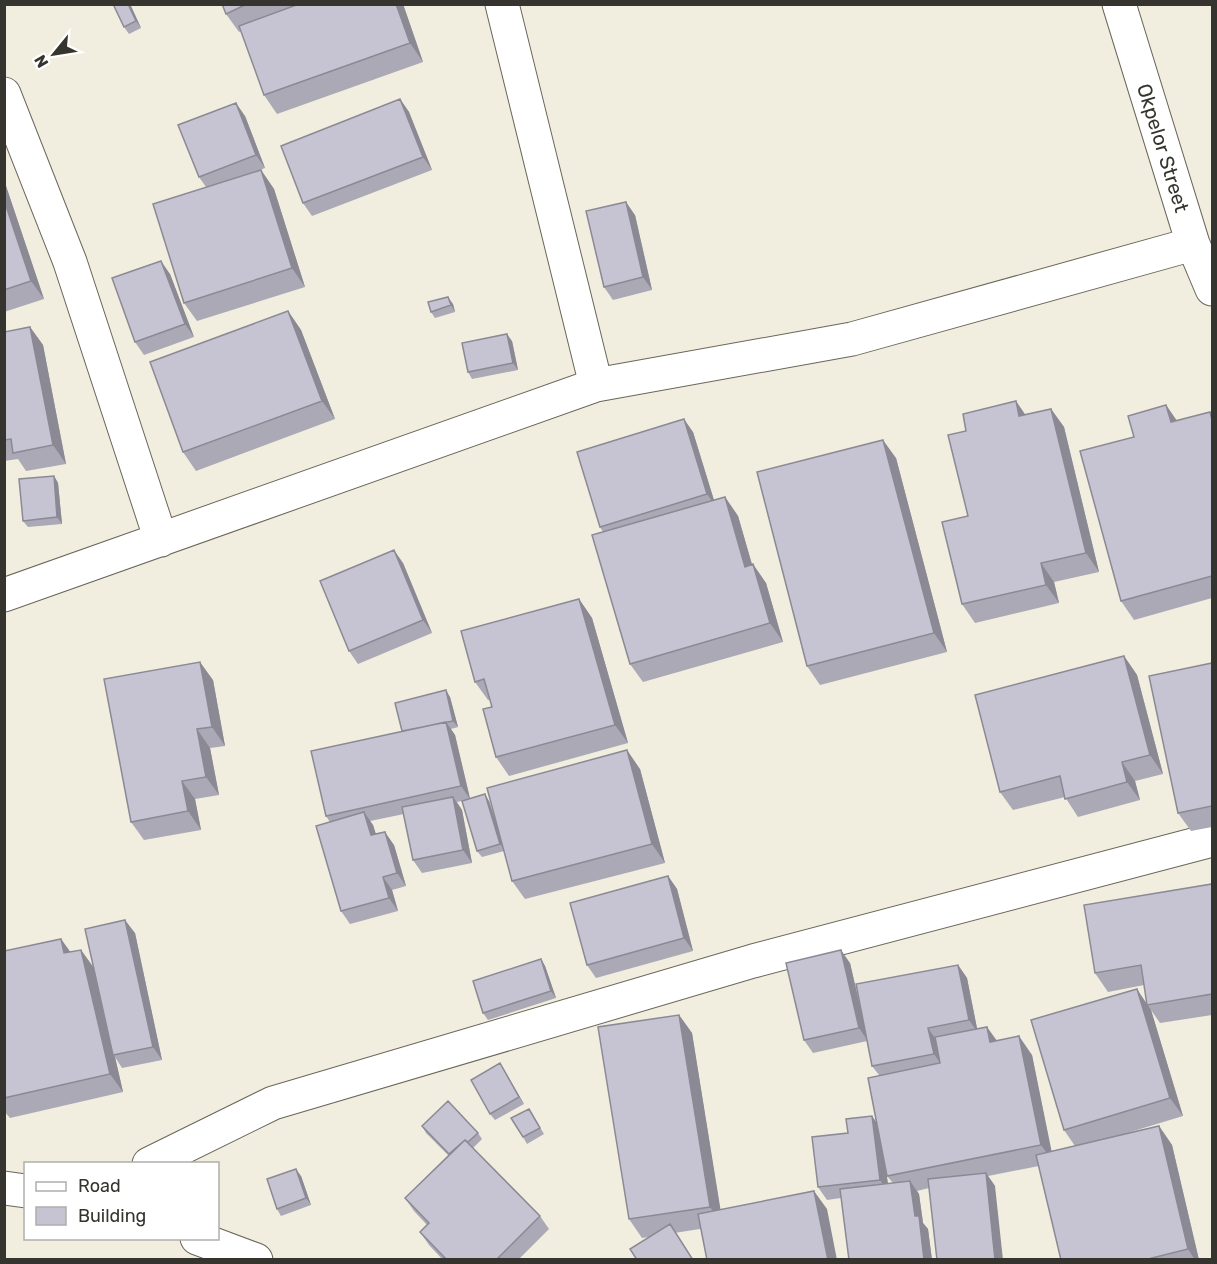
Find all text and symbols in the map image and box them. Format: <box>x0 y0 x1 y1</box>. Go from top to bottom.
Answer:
north arrow <box>24 24 84 84</box>
text: N <box>30 52 53 71</box>
street label: Okpelor Street <box>1132 81 1194 215</box>
legend <box>24 1162 219 1240</box>
text: Road <box>78 1175 121 1197</box>
text: Building <box>78 1205 146 1227</box>

